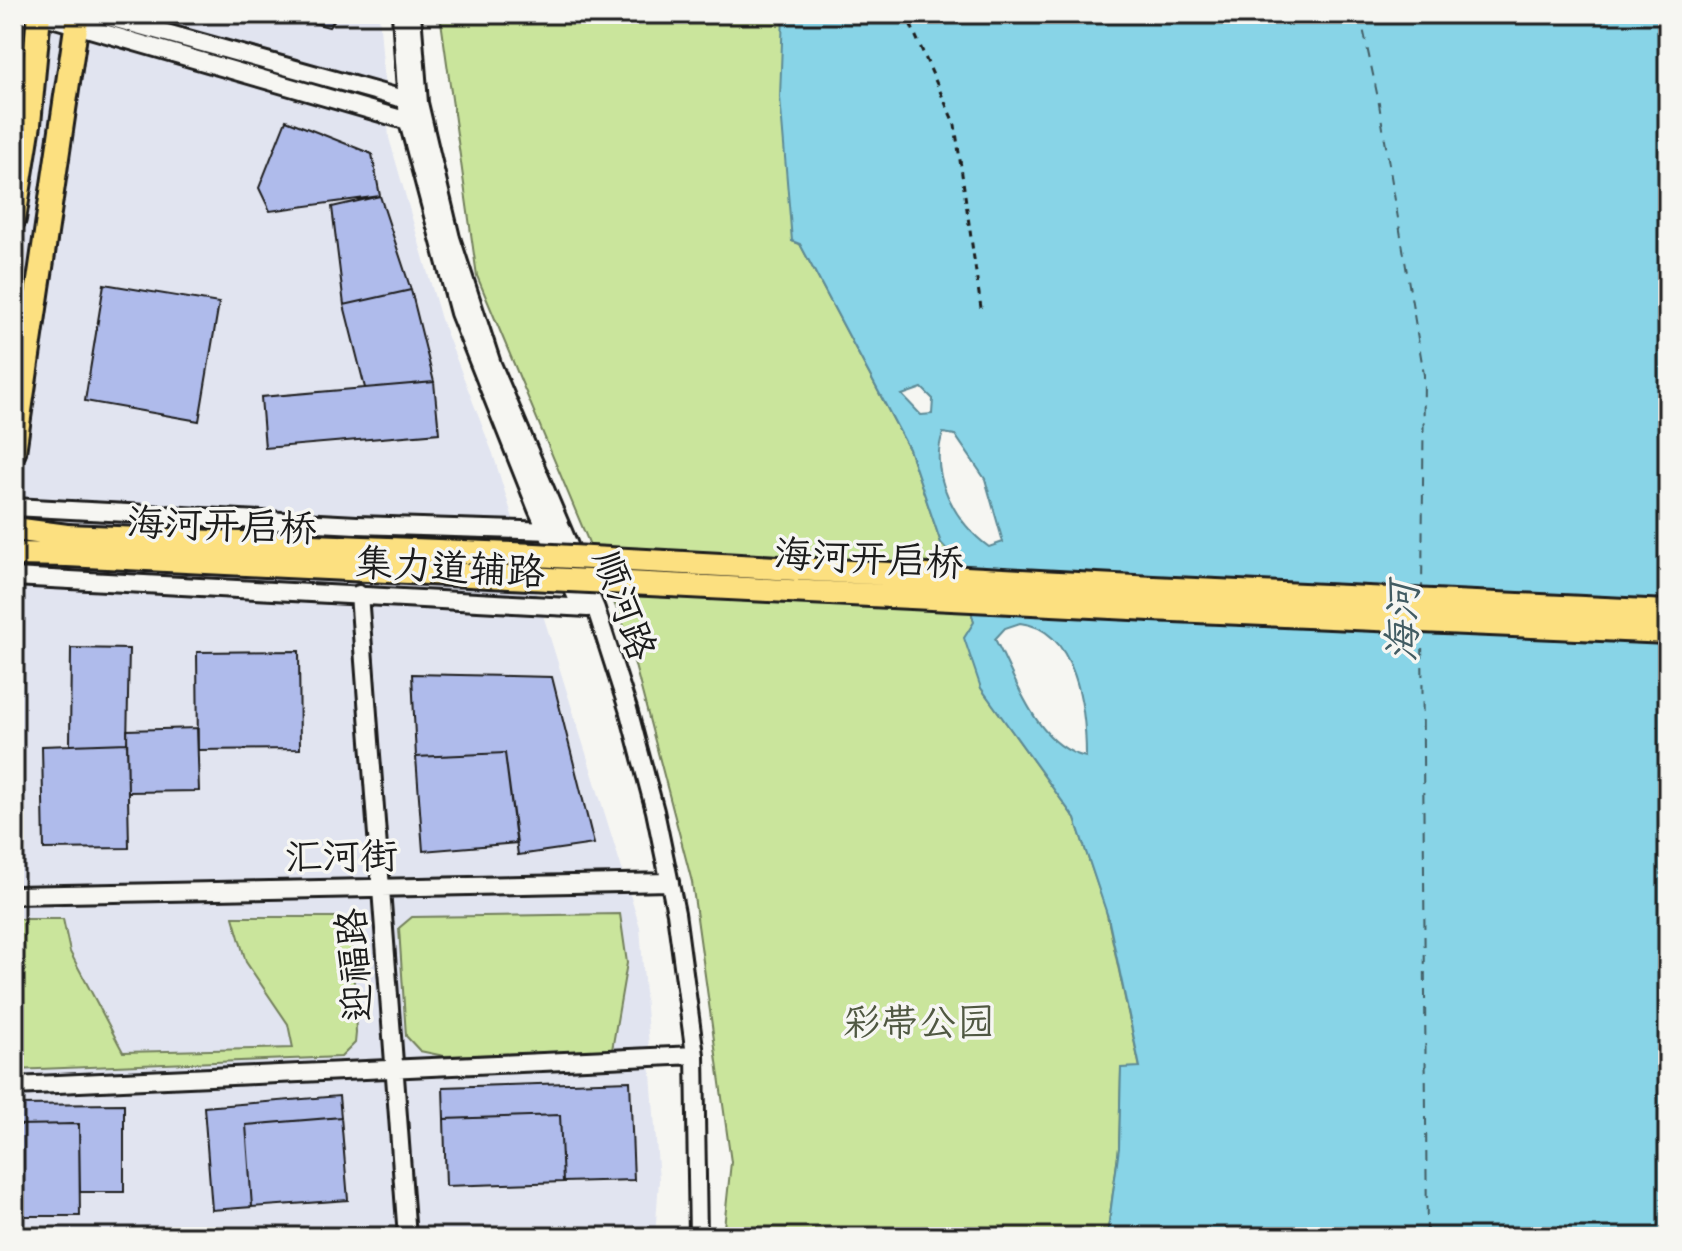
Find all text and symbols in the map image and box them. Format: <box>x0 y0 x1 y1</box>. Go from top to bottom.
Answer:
street label: 海河开启桥 <box>126 499 318 552</box>
street label: 海河开启桥 <box>773 530 965 587</box>
street label: 集力道辅路 <box>354 539 546 596</box>
street label: 顺河路 <box>583 544 666 667</box>
water label: 海河 <box>1377 576 1429 662</box>
street label: 汇河街 <box>284 832 398 881</box>
street label: 迎福路 <box>327 906 382 1023</box>
park label: 彩带公园 <box>843 999 995 1046</box>

